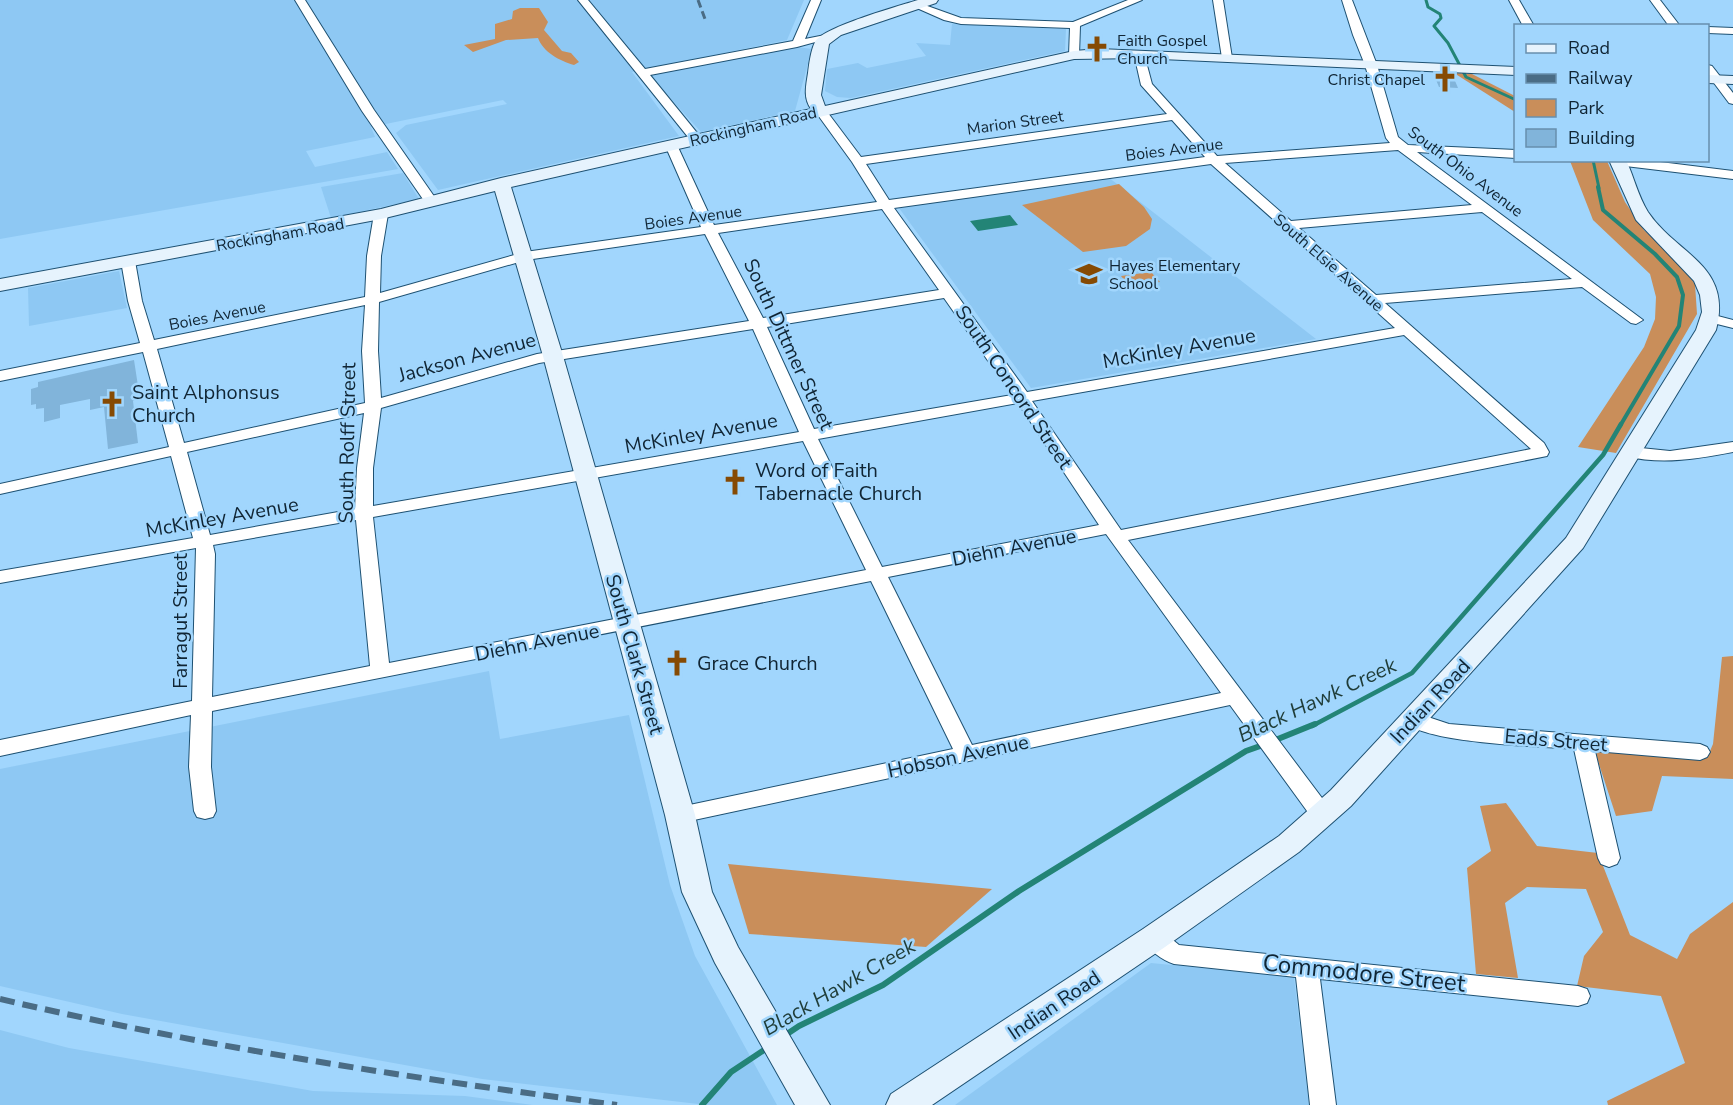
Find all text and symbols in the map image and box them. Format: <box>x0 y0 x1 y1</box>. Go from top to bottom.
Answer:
legend <box>1514 24 1709 162</box>
place label: Faith Gospel Church <box>1117 30 1207 70</box>
church icon: Faith Gospel Church <box>1082 34 1112 64</box>
text: Road <box>1568 36 1610 60</box>
church icon: Christ Chapel <box>1430 64 1460 94</box>
text: Railway <box>1568 66 1633 90</box>
place label: Christ Chapel <box>1327 69 1425 91</box>
text: Park <box>1568 96 1605 120</box>
street label: Rockingham Road <box>688 102 819 152</box>
street label: Marion Street <box>965 105 1065 141</box>
street label: South Ohio Avenue <box>1403 121 1528 222</box>
text: Building <box>1568 126 1635 150</box>
street label: Boies Avenue <box>1124 133 1224 167</box>
street label: Boies Avenue <box>643 200 743 236</box>
street label: South Elsie Avenue <box>1269 209 1388 317</box>
street label: Rockingham Road <box>214 213 346 257</box>
street label: South Dittmer Street <box>737 254 841 435</box>
place label: Hayes Elementary School <box>1109 255 1241 295</box>
school or university icon: Hayes Elementary School <box>1074 259 1104 289</box>
street label: Boies Avenue <box>167 296 267 336</box>
street label: South Concord Street <box>949 300 1079 475</box>
street label: McKinley Avenue <box>1101 322 1258 375</box>
street label: Jackson Avenue <box>394 326 539 389</box>
street label: South Rolff Street <box>333 361 362 524</box>
place label: Saint Alphonsus Church <box>132 379 280 429</box>
church icon: Saint Alphonsus Church <box>97 389 127 419</box>
street label: McKinley Avenue <box>623 407 780 460</box>
place label: Word of Faith Tabernacle Church <box>755 457 922 507</box>
church icon: Word of Faith Tabernacle Church <box>720 467 750 497</box>
street label: McKinley Avenue <box>144 491 301 544</box>
street label: Diehn Avenue <box>950 522 1079 573</box>
street label: Farragut Street <box>167 552 194 689</box>
street label: South Clark Street <box>599 571 671 738</box>
street label: Diehn Avenue <box>473 617 602 668</box>
church icon: Grace Church <box>662 648 692 678</box>
place label: Grace Church <box>697 650 818 677</box>
water label: Black Hawk Creek <box>1233 651 1401 749</box>
street label: Indian Road <box>1384 653 1477 749</box>
street label: Eads Street <box>1503 723 1609 759</box>
street label: Hobson Avenue <box>885 728 1031 785</box>
water label: Black Hawk Creek <box>757 932 921 1042</box>
street label: Commodore Street <box>1261 946 1467 1000</box>
street label: Indian Road <box>1003 964 1106 1046</box>

